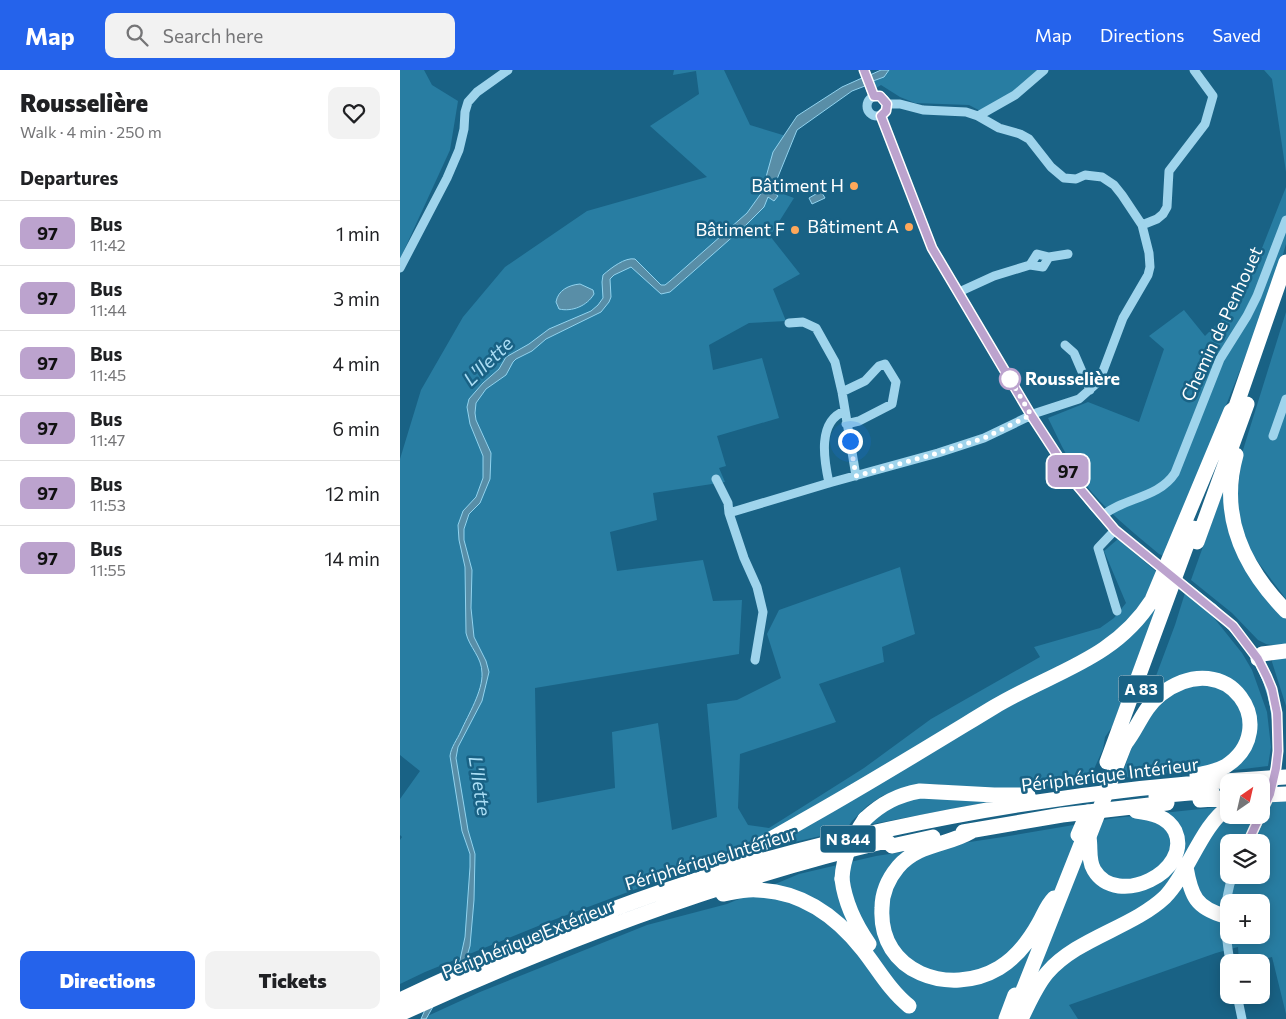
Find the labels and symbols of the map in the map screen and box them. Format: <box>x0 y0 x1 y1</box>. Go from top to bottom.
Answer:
place label: Bâtiment H <box>751 174 844 196</box>
marker: Bâtiment H <box>848 180 860 192</box>
place label: Bâtiment A <box>807 215 899 237</box>
place label: Bâtiment F <box>695 218 785 240</box>
marker: Bâtiment A <box>903 221 915 233</box>
marker: Bâtiment F <box>789 224 801 236</box>
street label: Chemin de Penhouet <box>1176 243 1267 404</box>
water label: L'Ilette <box>458 331 517 390</box>
place label: Rousselière <box>1025 367 1120 389</box>
marker: Rousselière <box>999 368 1021 390</box>
your location <box>838 429 863 454</box>
line badge: 97 <box>1046 455 1090 487</box>
road number: A 83 <box>1118 676 1164 702</box>
street label: Périphérique Intérieur <box>1020 752 1200 796</box>
water label: L'Ilette <box>464 754 497 817</box>
north arrow <box>1220 774 1270 824</box>
street label: Périphérique Intérieur <box>622 821 799 895</box>
road number: N 844 <box>820 826 876 852</box>
street label: Périphérique Extérieur <box>438 893 617 983</box>

